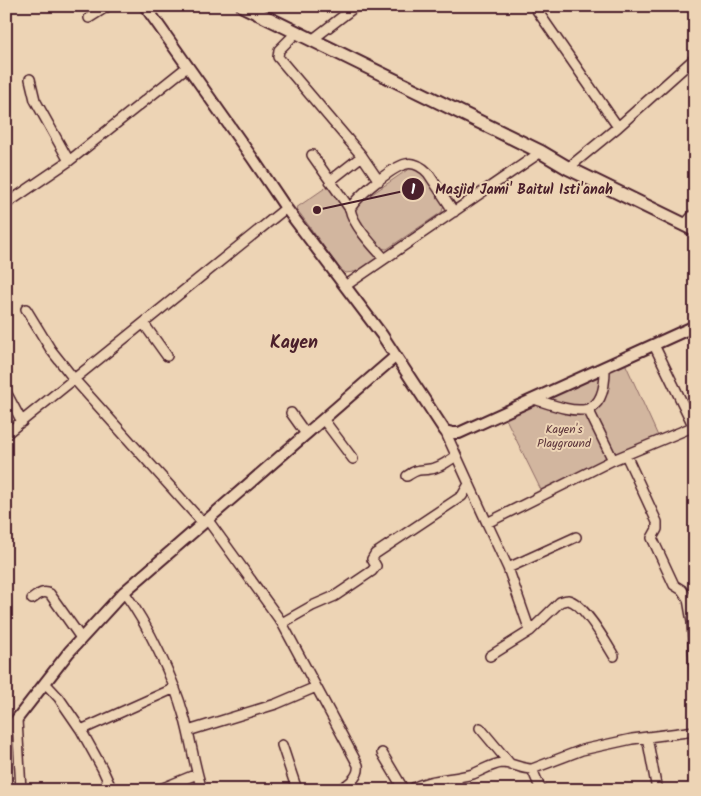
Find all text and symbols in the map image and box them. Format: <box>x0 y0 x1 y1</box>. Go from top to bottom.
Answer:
callout: Masjid Jami' Baitul Isti'anah <box>401 174 623 203</box>
text: 1 <box>411 178 416 202</box>
text: Masjid Jami' Baitul Isti'anah <box>435 179 613 201</box>
district label: Kayen <box>270 329 318 358</box>
park label: Kayen's Playground <box>537 420 592 453</box>

